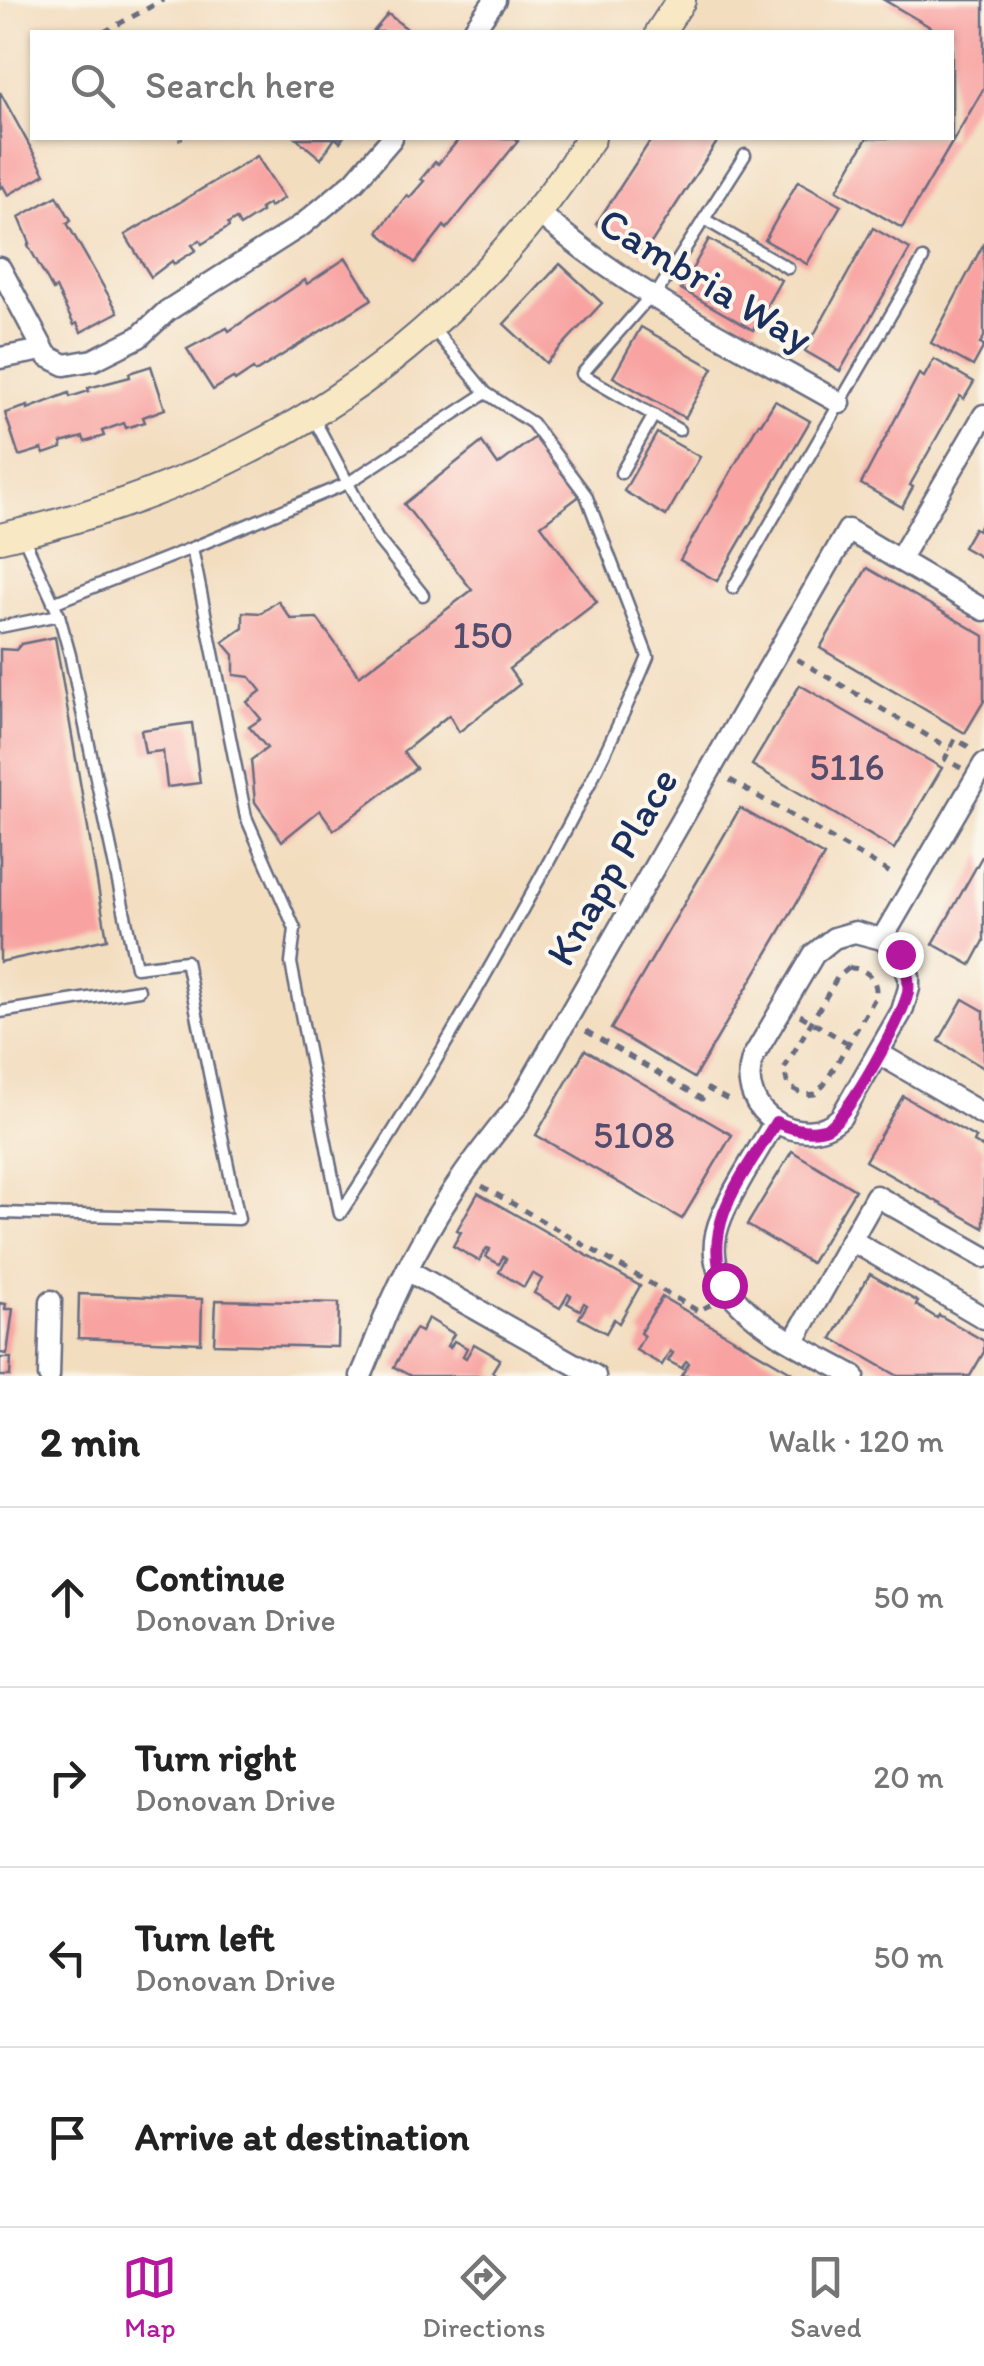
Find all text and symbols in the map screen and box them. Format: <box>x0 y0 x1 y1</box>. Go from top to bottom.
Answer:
search box <box>30 30 954 140</box>
icon: search <box>65 58 120 113</box>
text: Search here <box>145 62 336 108</box>
street label: Cambria Way <box>590 196 822 363</box>
house number: 150 <box>453 612 514 658</box>
house number: 5116 <box>809 744 885 790</box>
street label: Knapp Place <box>534 758 689 974</box>
route end <box>878 932 924 978</box>
house number: 5108 <box>593 1112 675 1158</box>
route start <box>702 1263 748 1309</box>
text: 2 min <box>40 1416 140 1467</box>
text: Walk · 120 m <box>768 1422 944 1460</box>
text: Continue <box>135 1555 285 1601</box>
icon: ahead <box>40 1570 95 1625</box>
text: 50 m <box>873 1578 944 1616</box>
text: Donovan Drive <box>135 1601 336 1639</box>
text: Turn right <box>135 1735 297 1781</box>
icon: right <box>40 1750 95 1805</box>
text: 20 m <box>873 1758 944 1796</box>
text: Donovan Drive <box>135 1781 336 1819</box>
text: Turn left <box>135 1915 275 1961</box>
icon: left <box>40 1930 95 1985</box>
text: 50 m <box>873 1938 944 1976</box>
text: Donovan Drive <box>135 1961 336 1999</box>
icon: arrive <box>40 2110 95 2165</box>
text: Arrive at destination <box>135 2114 470 2160</box>
tab: Map <box>122 2250 177 2344</box>
tab: Directions <box>422 2250 545 2344</box>
tab: Saved <box>790 2250 862 2344</box>

